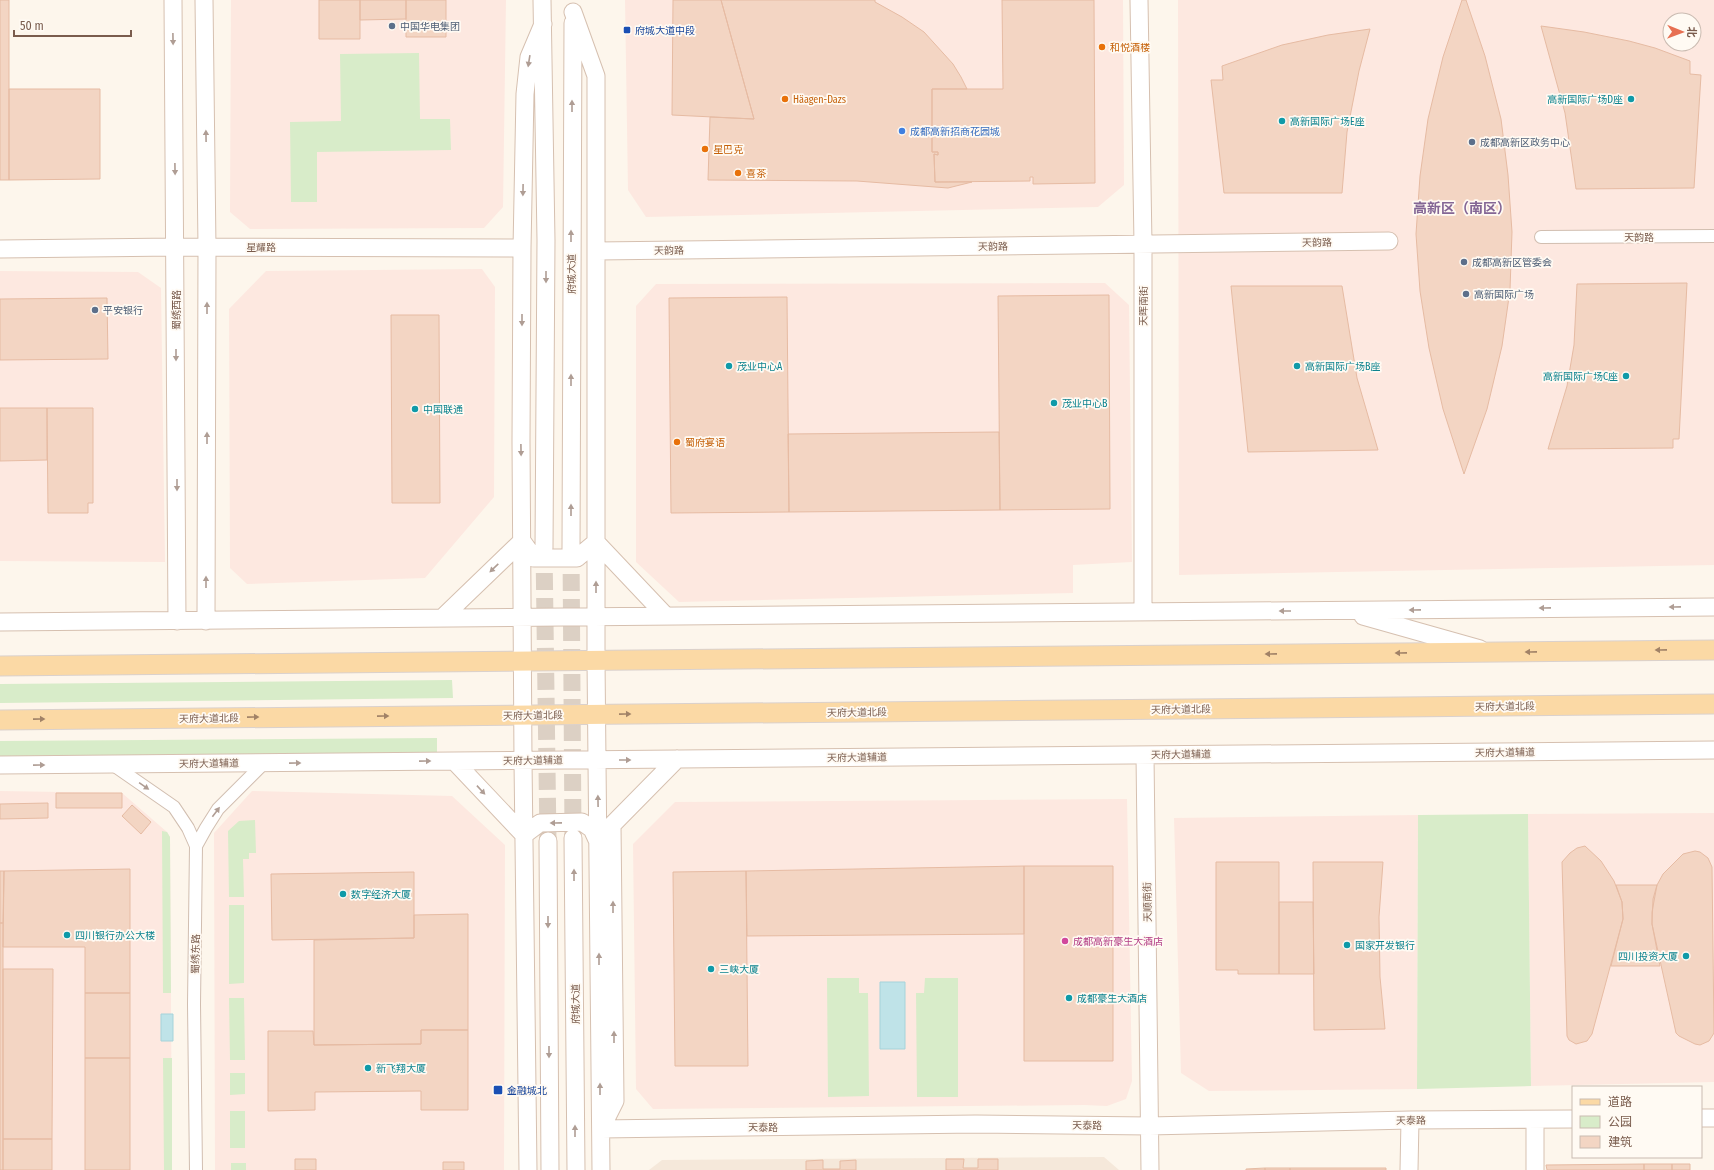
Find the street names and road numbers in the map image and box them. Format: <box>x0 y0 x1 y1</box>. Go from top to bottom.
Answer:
street label: 天韵路 <box>1624 232 1654 244</box>
street label: 天韵路 <box>1302 237 1332 249</box>
street label: 天韵路 <box>978 241 1008 253</box>
street label: 星耀路 <box>246 242 276 254</box>
street label: 天韵路 <box>654 245 684 257</box>
street label: 府城大道 <box>566 254 578 294</box>
street label: 天晖南街 <box>1138 286 1150 326</box>
street label: 蜀绣西路 <box>171 290 183 330</box>
street label: 天府大道北段 <box>1475 700 1535 714</box>
street label: 天府大道北段 <box>1151 703 1211 717</box>
street label: 天府大道北段 <box>827 706 887 720</box>
street label: 天府大道北段 <box>503 709 563 723</box>
street label: 天府大道北段 <box>179 712 239 726</box>
street label: 天府大道辅道 <box>1475 746 1535 760</box>
street label: 天府大道辅道 <box>1151 748 1211 762</box>
street label: 天府大道辅道 <box>827 751 887 765</box>
street label: 天府大道辅道 <box>503 754 563 768</box>
street label: 天府大道辅道 <box>179 757 239 771</box>
street label: 天顺南街 <box>1142 882 1154 922</box>
street label: 蜀绣东路 <box>190 934 202 974</box>
street label: 府城大道 <box>570 984 582 1024</box>
street label: 天泰路 <box>1396 1115 1426 1127</box>
street label: 天泰路 <box>1072 1120 1102 1132</box>
street label: 天泰路 <box>748 1122 778 1134</box>

